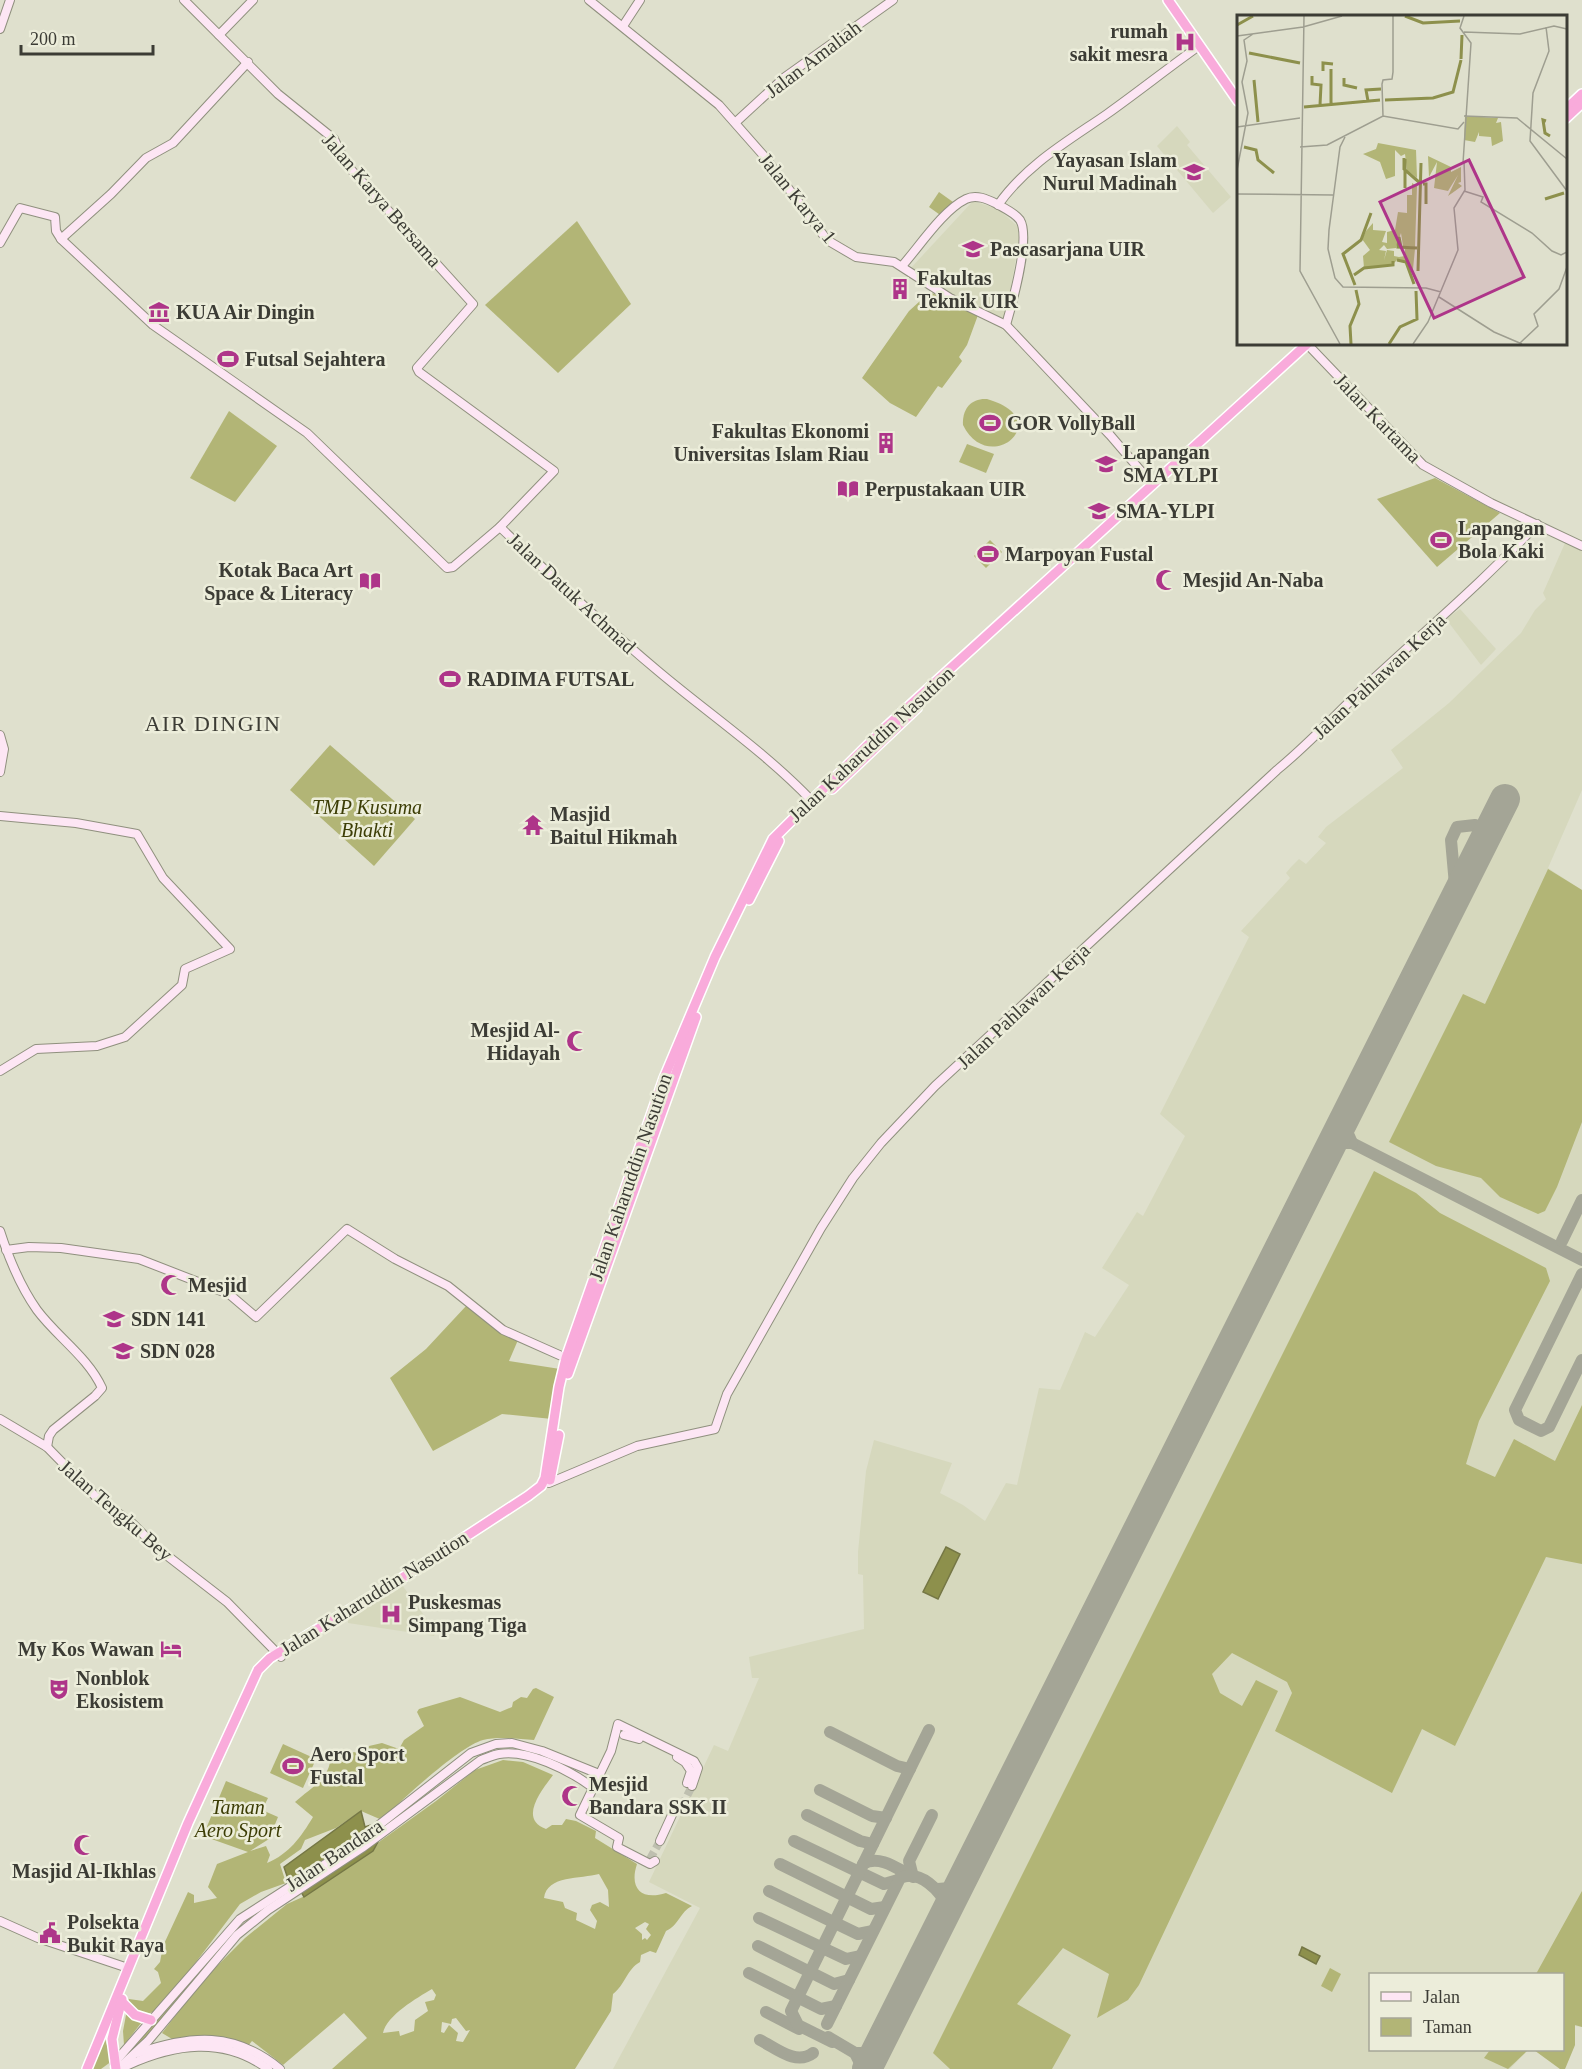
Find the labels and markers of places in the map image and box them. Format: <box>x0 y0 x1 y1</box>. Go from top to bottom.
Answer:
place label: rumah sakit mesra <box>1070 20 1168 65</box>
hospital icon: rumah sakit mesra <box>1173 30 1197 54</box>
place label: Yayasan Islam Nurul Madinah <box>1043 149 1177 194</box>
school or university icon: Yayasan Islam Nurul Madinah <box>1182 160 1206 184</box>
school or university icon: Pascasarjana UIR <box>961 237 985 261</box>
place label: Pascasarjana UIR <box>990 238 1146 261</box>
place label: Fakultas Teknik UIR <box>917 267 1019 312</box>
building icon: Fakultas Teknik UIR <box>888 277 912 301</box>
museum icon: KUA Air Dingin <box>147 300 171 324</box>
place label: KUA Air Dingin <box>176 301 315 324</box>
sports icon: Futsal Sejahtera <box>216 347 240 371</box>
place label: Futsal Sejahtera <box>245 348 386 371</box>
sports icon: GOR VollyBall <box>978 411 1002 435</box>
place label: GOR VollyBall <box>1007 412 1136 435</box>
place label: Fakultas Ekonomi Universitas Islam Riau <box>673 420 869 465</box>
building icon: Fakultas Ekonomi Universitas Islam Riau <box>874 431 898 455</box>
place label: Lapangan SMA YLPI <box>1123 441 1219 486</box>
school or university icon: Lapangan SMA YLPI <box>1094 452 1118 476</box>
library icon: Perpustakaan UIR <box>836 477 860 501</box>
place label: Perpustakaan UIR <box>865 478 1026 501</box>
school or university icon: SMA-YLPI <box>1087 499 1111 523</box>
place label: SMA-YLPI <box>1116 500 1215 522</box>
place label: Lapangan Bola Kaki <box>1458 517 1545 562</box>
sports icon: Lapangan Bola Kaki <box>1429 528 1453 552</box>
sports icon: Marpoyan Fustal <box>976 542 1000 566</box>
place label: Marpoyan Fustal <box>1005 543 1154 566</box>
place label: Kotak Baca Art Space & Literacy <box>204 559 353 605</box>
mosque icon: Mesjid An-Naba <box>1154 568 1178 592</box>
library icon: Kotak Baca Art Space & Literacy <box>358 569 382 593</box>
place label: Mesjid An-Naba <box>1183 569 1324 592</box>
sports icon: RADIMA FUTSAL <box>438 667 462 691</box>
place label: RADIMA FUTSAL <box>467 668 634 690</box>
place label: Masjid Baitul Hikmah <box>550 803 677 848</box>
temple icon: Masjid Baitul Hikmah <box>521 813 545 837</box>
place label: Mesjid Al- Hidayah <box>471 1019 560 1065</box>
mosque icon: Mesjid Al- Hidayah <box>565 1029 589 1053</box>
mosque icon: Mesjid <box>159 1273 183 1297</box>
place label: Mesjid <box>188 1274 247 1297</box>
school or university icon: SDN 141 <box>102 1307 126 1331</box>
place label: SDN 141 <box>131 1308 206 1330</box>
school or university icon: SDN 028 <box>111 1339 135 1363</box>
place label: SDN 028 <box>140 1340 215 1362</box>
place label: Puskesmas Simpang Tiga <box>408 1591 527 1637</box>
hospital icon: Puskesmas Simpang Tiga <box>379 1602 403 1626</box>
hotel icon: My Kos Wawan <box>159 1637 183 1661</box>
place label: My Kos Wawan <box>18 1638 154 1661</box>
place label: Nonblok Ekosistem <box>76 1667 164 1712</box>
theatre icon: Nonblok Ekosistem <box>47 1677 71 1701</box>
place label: Aero Sport Fustal <box>310 1743 405 1788</box>
sports icon: Aero Sport Fustal <box>281 1754 305 1778</box>
place label: Mesjid Bandara SSK II <box>589 1773 727 1818</box>
mosque icon: Mesjid Bandara SSK II <box>560 1784 584 1808</box>
mosque icon: Masjid Al-Ikhlas <box>72 1833 96 1857</box>
place label: Masjid Al-Ikhlas <box>12 1860 156 1883</box>
place label: Polsekta Bukit Raya <box>67 1911 164 1957</box>
public building icon: Polsekta Bukit Raya <box>38 1921 62 1945</box>

